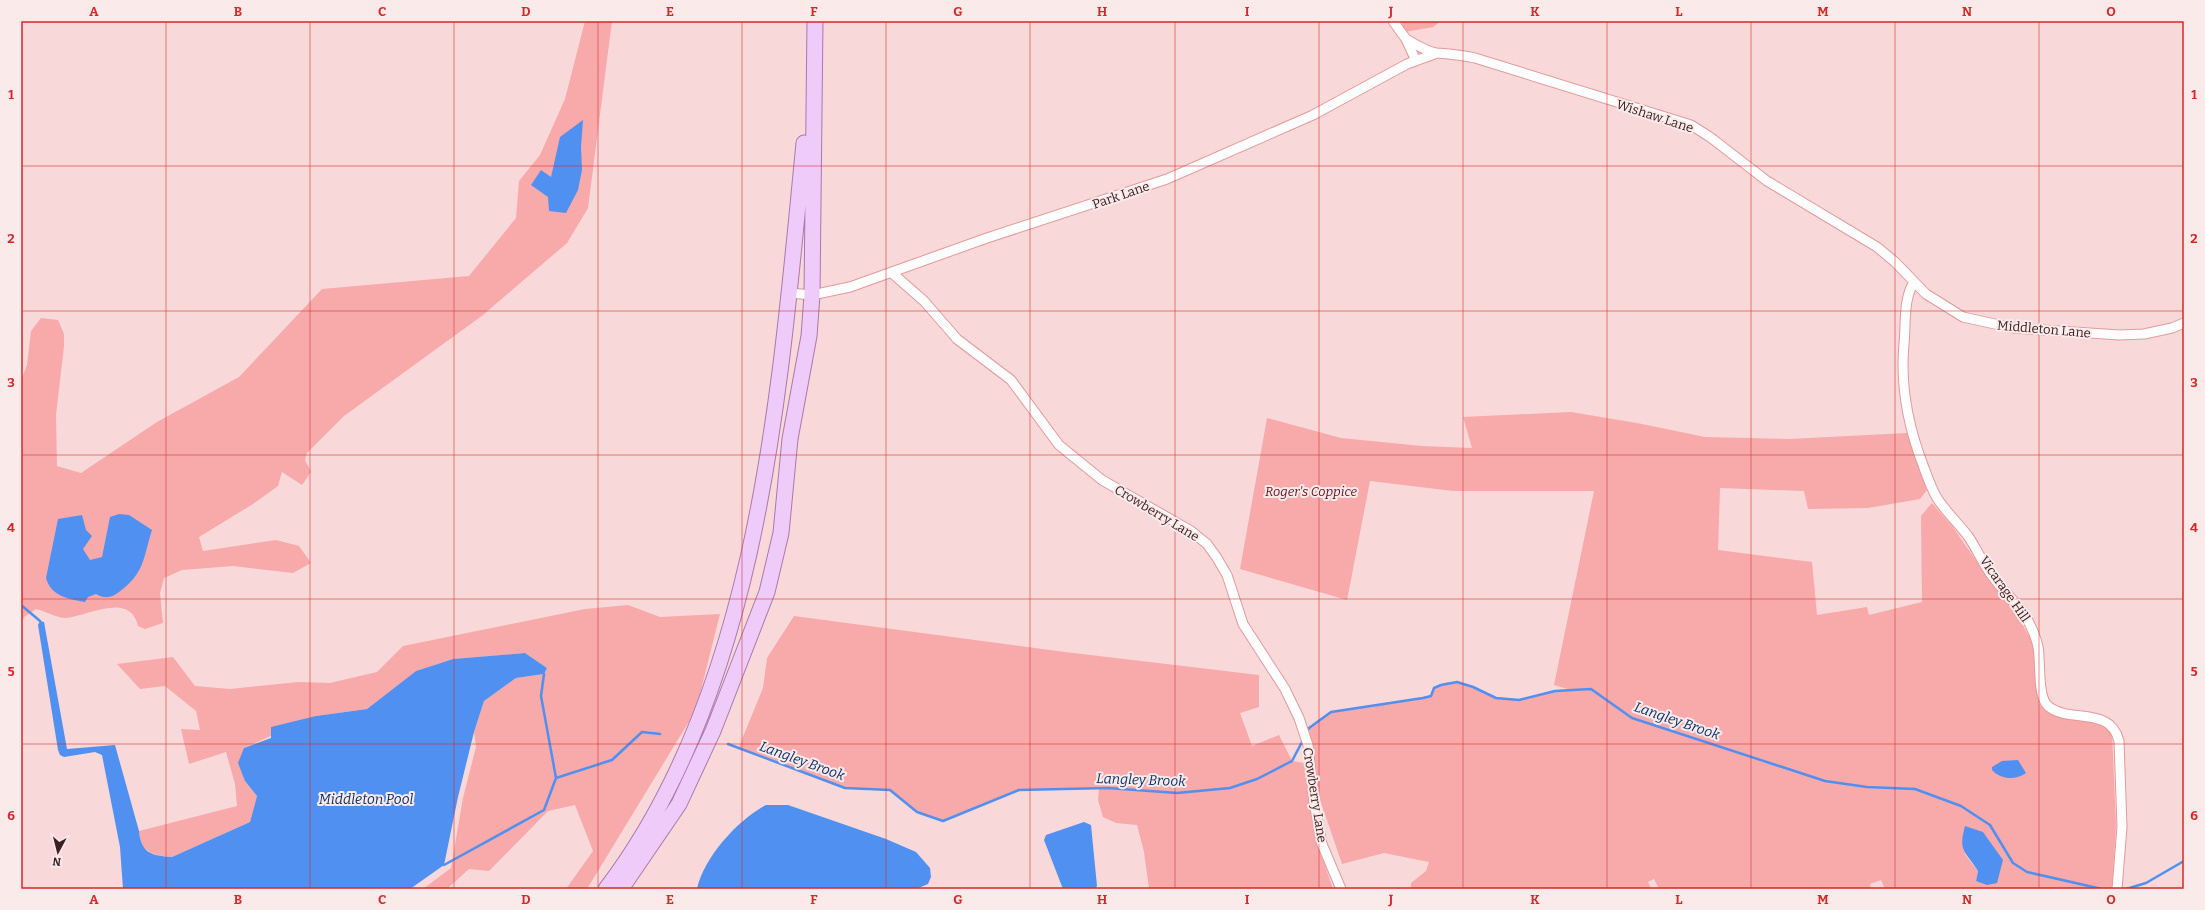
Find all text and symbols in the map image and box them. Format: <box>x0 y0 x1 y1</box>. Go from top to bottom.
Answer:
text: A <box>89 4 99 19</box>
text: B <box>234 4 242 19</box>
text: C <box>378 4 386 19</box>
text: D <box>521 4 531 19</box>
text: E <box>666 4 674 19</box>
text: F <box>810 4 818 19</box>
text: G <box>953 4 963 19</box>
text: H <box>1097 4 1107 19</box>
text: I <box>1245 4 1250 19</box>
text: J <box>1388 4 1394 19</box>
text: K <box>1530 4 1540 19</box>
text: L <box>1675 4 1683 19</box>
text: M <box>1817 4 1829 19</box>
text: N <box>1962 4 1972 19</box>
text: O <box>2106 4 2116 19</box>
text: 1 <box>8 87 14 102</box>
text: 1 <box>2191 87 2197 102</box>
street label: Wishaw Lane <box>1615 96 1695 136</box>
street label: Park Lane <box>1090 178 1152 212</box>
text: 2 <box>7 231 15 246</box>
text: 2 <box>2190 231 2198 246</box>
street label: Middleton Lane <box>1997 317 2091 341</box>
text: 3 <box>7 375 15 390</box>
text: 3 <box>2190 375 2198 390</box>
street label: Crowberry Lane <box>1112 482 1202 544</box>
park label: Roger's Coppice <box>1265 484 1357 499</box>
text: 4 <box>7 520 15 535</box>
text: 4 <box>2190 520 2198 535</box>
street label: Vicarage Hill <box>1977 553 2033 625</box>
text: 5 <box>7 664 15 679</box>
text: 5 <box>2190 664 2198 679</box>
water label: Langley Brook <box>1632 698 1722 744</box>
water label: Langley Brook <box>757 738 847 784</box>
street label: Crowberry Lane <box>1300 746 1330 844</box>
water label: Langley Brook <box>1096 770 1186 790</box>
water label: Middleton Pool <box>319 791 413 808</box>
text: 6 <box>7 808 15 823</box>
text: 6 <box>2190 808 2198 823</box>
north arrow <box>38 832 78 872</box>
text: N <box>51 854 62 868</box>
text: A <box>89 892 99 907</box>
text: B <box>234 892 242 907</box>
text: C <box>378 892 386 907</box>
text: D <box>521 892 531 907</box>
text: E <box>666 892 674 907</box>
text: F <box>810 892 818 907</box>
text: G <box>953 892 963 907</box>
text: H <box>1097 892 1107 907</box>
text: I <box>1245 892 1250 907</box>
text: J <box>1388 892 1394 907</box>
text: K <box>1530 892 1540 907</box>
text: L <box>1675 892 1683 907</box>
text: M <box>1817 892 1829 907</box>
text: N <box>1962 892 1972 907</box>
text: O <box>2106 892 2116 907</box>

